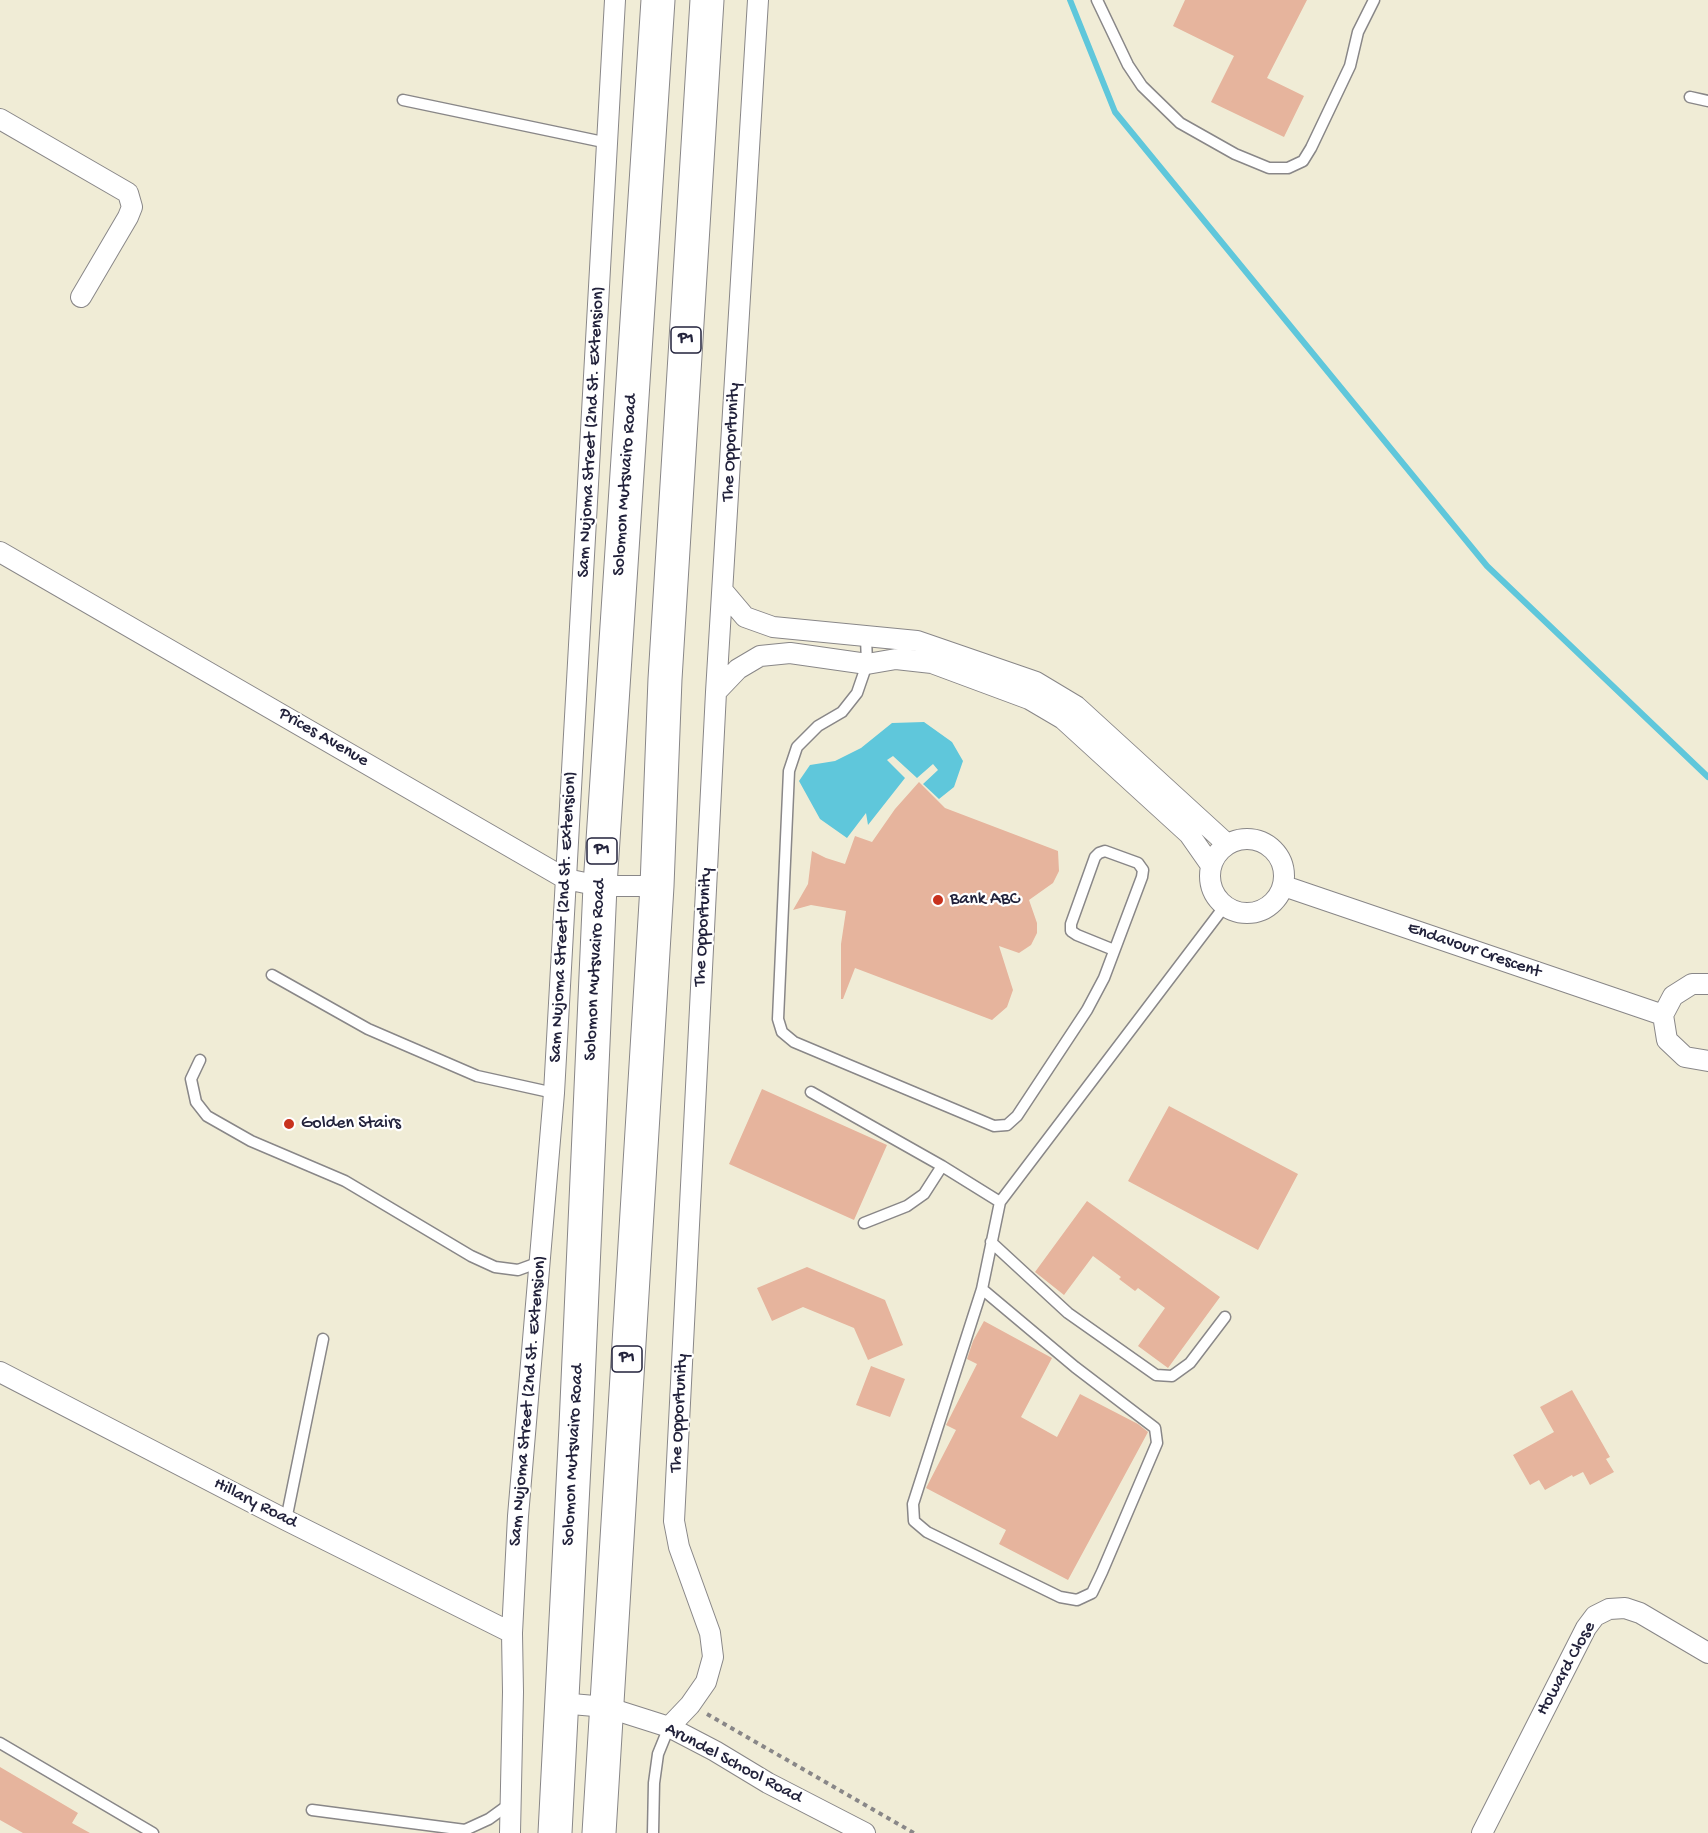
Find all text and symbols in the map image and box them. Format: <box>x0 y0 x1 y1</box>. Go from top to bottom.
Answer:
street label: Sam Nujoma Street (2nd St. Extension) <box>574 286 610 578</box>
road number: P1 <box>671 327 701 353</box>
street label: The Opportunity <box>718 382 746 502</box>
street label: Solomon Mutsvairo Road <box>609 393 643 577</box>
street label: Prices Avenue <box>274 703 372 773</box>
street label: Sam Nujoma Street (2nd St. Extension) <box>546 771 582 1063</box>
road number: P1 <box>587 838 617 864</box>
street label: The Opportunity <box>690 867 718 987</box>
street label: Solomon Mutsvairo Road <box>580 879 612 1061</box>
place label: Bank ABC <box>950 889 1020 911</box>
marker: Bank ABC <box>931 893 945 907</box>
street label: Endavour Crescent <box>1404 918 1544 984</box>
place label: Golden Stairs <box>301 1113 401 1135</box>
marker: Golden Stairs <box>282 1117 296 1131</box>
street label: Sam Nujoma Street (2nd St. Extension) <box>506 1255 552 1547</box>
road number: P1 <box>612 1346 642 1372</box>
street label: The Opportunity <box>666 1353 694 1473</box>
street label: Solomon Mutsvairo Road <box>558 1364 590 1546</box>
street label: Hillary Road <box>210 1474 300 1534</box>
street label: Howard Close <box>1532 1618 1602 1720</box>
street label: Arundel School Road <box>661 1719 805 1809</box>

